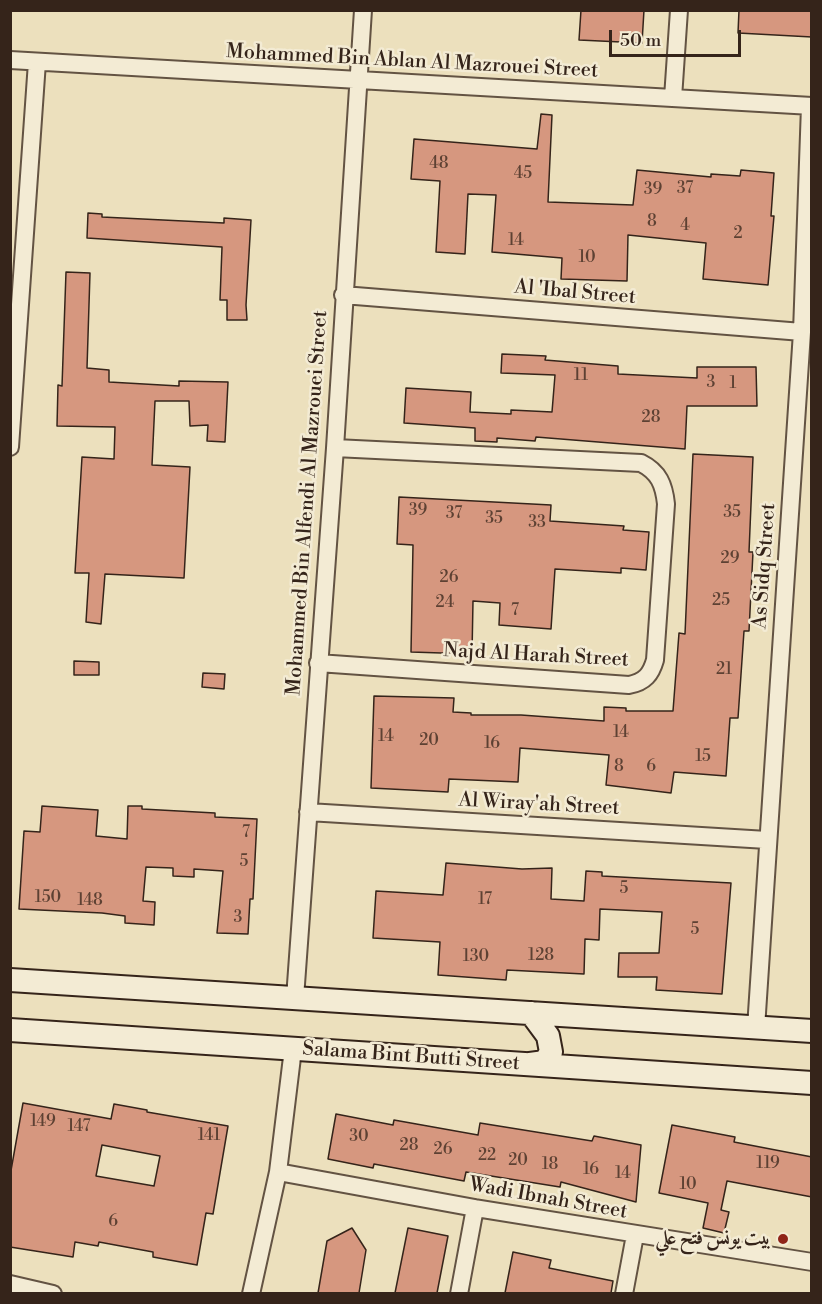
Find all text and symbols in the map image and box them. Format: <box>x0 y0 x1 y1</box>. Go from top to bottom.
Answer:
scale bar <box>612 18 744 56</box>
text: 50 m <box>620 29 661 52</box>
street label: Mohammed Bin Ablan Al Mazrouei Street <box>225 40 599 84</box>
house number: 48 <box>429 154 449 174</box>
house number: 45 <box>514 164 532 184</box>
house number: 37 <box>677 179 693 199</box>
house number: 39 <box>644 180 662 200</box>
house number: 8 <box>647 212 657 232</box>
house number: 4 <box>680 216 690 236</box>
house number: 2 <box>733 224 743 244</box>
house number: 14 <box>508 231 524 251</box>
house number: 10 <box>579 248 595 268</box>
street label: Al 'Ibal Street <box>513 276 637 310</box>
street label: Mohammed Bin Alfendi Al Mazrouei Street <box>283 310 333 696</box>
house number: 11 <box>574 366 588 386</box>
house number: 3 <box>707 373 715 393</box>
house number: 1 <box>730 374 736 394</box>
house number: 28 <box>642 408 660 428</box>
house number: 39 <box>409 501 427 521</box>
street label: As Sidq Street <box>749 502 781 630</box>
house number: 35 <box>723 503 741 523</box>
house number: 37 <box>446 504 462 524</box>
house number: 35 <box>485 509 503 529</box>
house number: 33 <box>528 513 546 533</box>
house number: 29 <box>721 549 739 569</box>
house number: 26 <box>440 568 458 588</box>
house number: 25 <box>712 591 730 611</box>
house number: 24 <box>436 593 454 613</box>
house number: 7 <box>511 601 519 621</box>
street label: Najd Al Harah Street <box>443 639 629 673</box>
house number: 21 <box>716 660 732 680</box>
house number: 14 <box>613 723 629 743</box>
house number: 14 <box>378 727 394 747</box>
house number: 20 <box>419 731 439 751</box>
house number: 16 <box>484 734 500 754</box>
house number: 15 <box>695 747 711 767</box>
house number: 8 <box>614 757 624 777</box>
house number: 6 <box>646 757 656 777</box>
street label: Al Wiray'ah Street <box>458 789 620 821</box>
house number: 7 <box>242 823 250 843</box>
house number: 5 <box>240 852 248 872</box>
house number: 5 <box>620 879 628 899</box>
house number: 150 <box>35 888 61 908</box>
house number: 17 <box>478 890 492 910</box>
house number: 148 <box>77 891 103 911</box>
house number: 3 <box>234 908 242 928</box>
house number: 5 <box>691 920 699 940</box>
house number: 128 <box>528 946 554 966</box>
house number: 130 <box>463 947 489 967</box>
street label: Salama Bint Butti Street <box>302 1037 520 1077</box>
house number: 149 <box>30 1112 56 1132</box>
house number: 147 <box>67 1117 91 1137</box>
house number: 141 <box>198 1126 220 1146</box>
house number: 30 <box>349 1127 369 1147</box>
house number: 28 <box>400 1136 418 1156</box>
house number: 26 <box>434 1140 452 1160</box>
house number: 22 <box>478 1146 496 1166</box>
house number: 20 <box>508 1151 528 1171</box>
house number: 119 <box>756 1154 780 1174</box>
house number: 18 <box>542 1155 558 1175</box>
house number: 16 <box>583 1160 599 1180</box>
house number: 14 <box>615 1164 631 1184</box>
street label: Wadi Ibnah Street <box>467 1173 629 1225</box>
house number: 10 <box>680 1175 696 1195</box>
house number: 6 <box>108 1212 118 1232</box>
place label: بيت يونس فتح علي <box>655 1227 771 1251</box>
marker: بيت يونس فتح علي <box>776 1232 790 1246</box>

